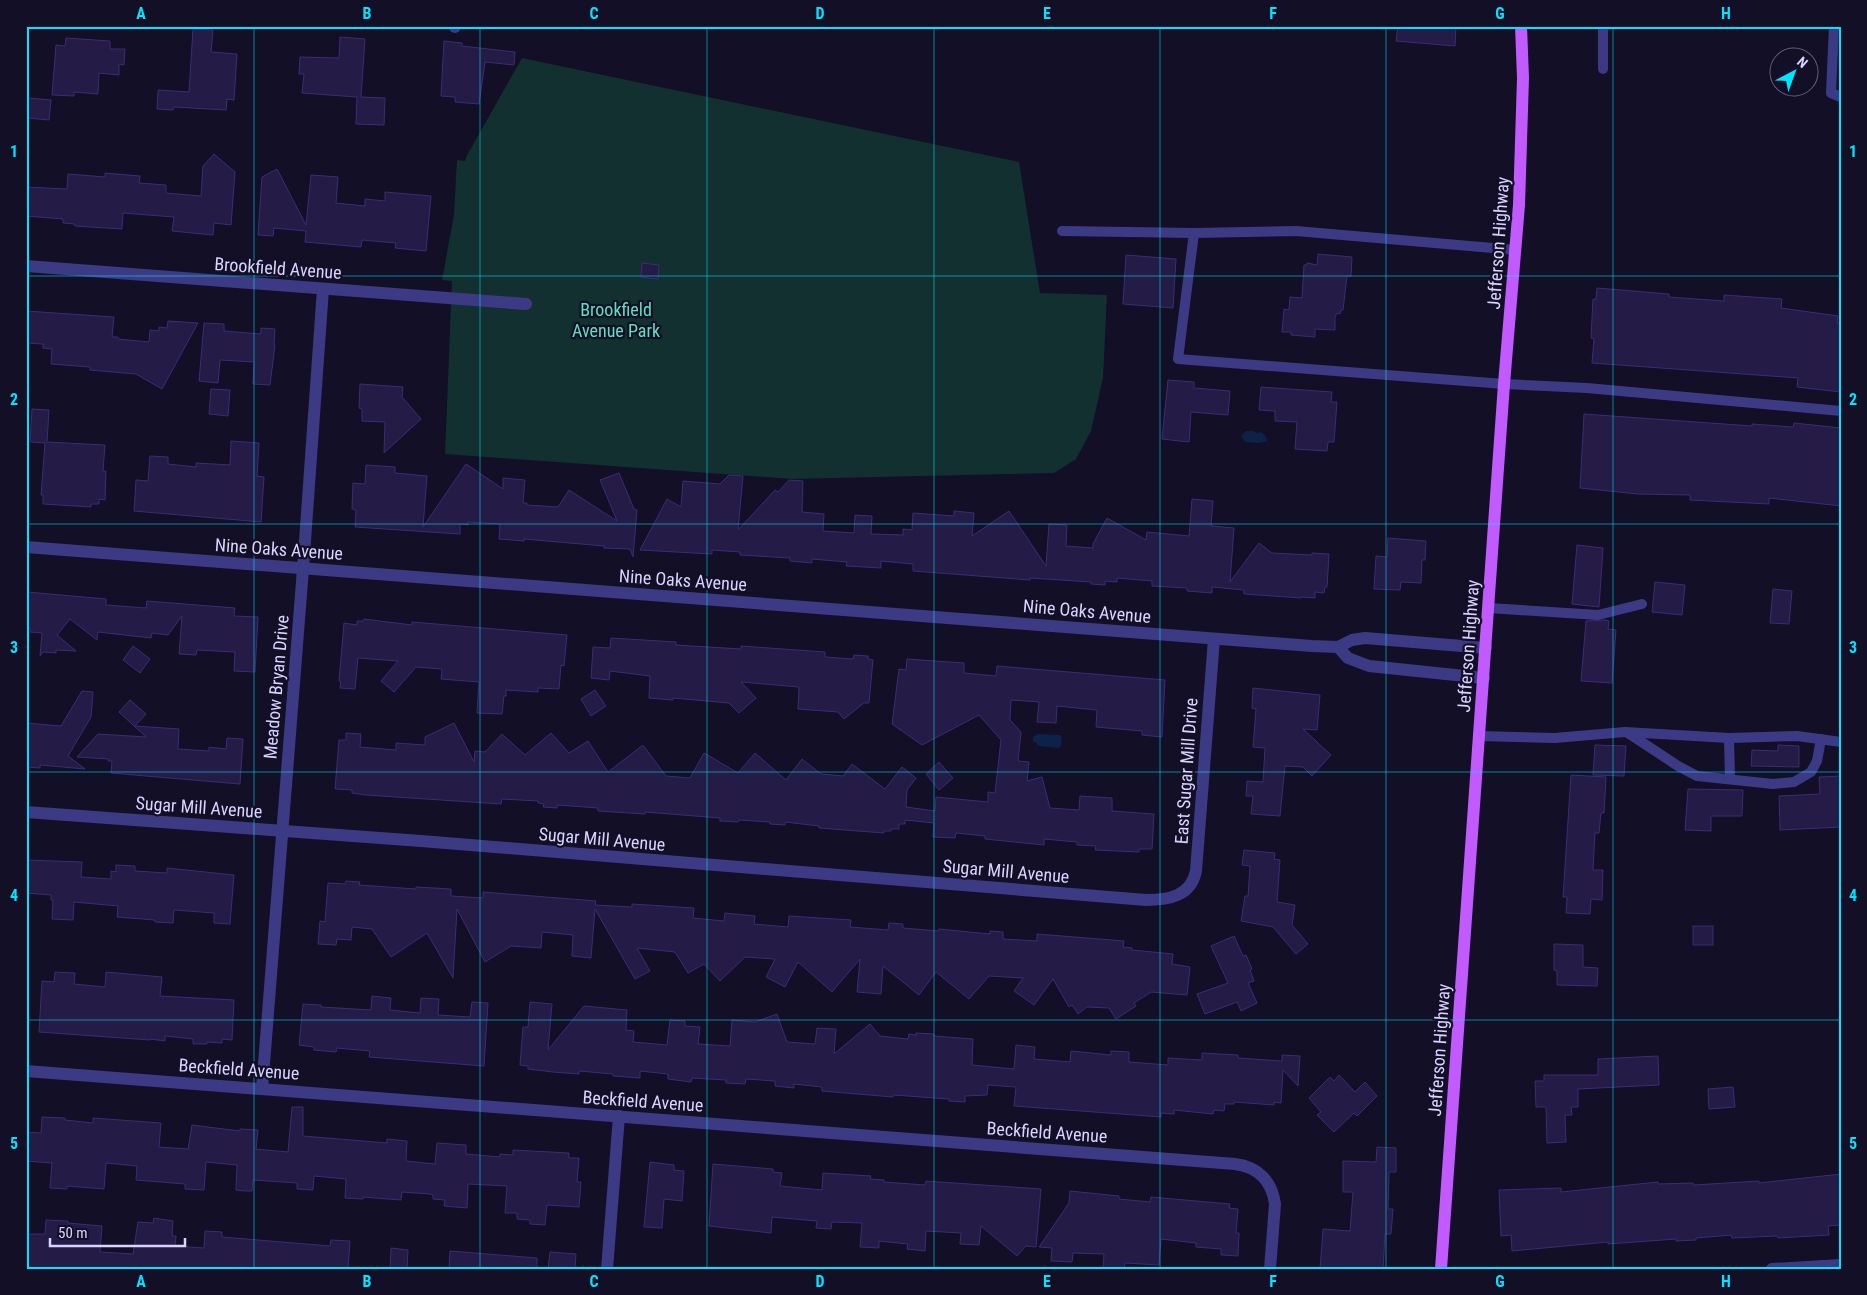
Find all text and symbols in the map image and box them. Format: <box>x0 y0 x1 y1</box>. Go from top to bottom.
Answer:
text: A <box>136 4 146 23</box>
text: B <box>363 4 372 23</box>
text: C <box>589 4 599 23</box>
text: D <box>815 4 825 23</box>
text: E <box>1043 4 1051 23</box>
text: F <box>1269 4 1277 23</box>
text: G <box>1495 4 1505 23</box>
text: H <box>1721 4 1731 23</box>
north arrow <box>1770 48 1820 98</box>
text: N <box>1794 53 1811 71</box>
text: 1 <box>10 142 18 161</box>
text: 1 <box>1849 142 1857 161</box>
street label: Jefferson Highway <box>1483 175 1513 310</box>
street label: Brookfield Avenue <box>214 253 342 283</box>
park label: Brookfield Avenue Park <box>572 299 660 341</box>
text: 2 <box>10 390 18 409</box>
text: 2 <box>1849 390 1857 409</box>
street label: Nine Oaks Avenue <box>214 534 344 564</box>
street label: Nine Oaks Avenue <box>618 565 748 595</box>
street label: Jefferson Highway <box>1453 578 1483 713</box>
street label: Nine Oaks Avenue <box>1022 595 1152 627</box>
street label: Meadow Bryan Drive <box>259 614 293 760</box>
text: 3 <box>10 638 18 657</box>
text: 3 <box>1849 638 1857 657</box>
street label: East Sugar Mill Drive <box>1170 697 1202 845</box>
street label: Sugar Mill Avenue <box>135 792 263 822</box>
street label: Sugar Mill Avenue <box>538 823 666 855</box>
street label: Sugar Mill Avenue <box>942 855 1070 887</box>
text: 4 <box>10 886 18 905</box>
text: 4 <box>1849 886 1857 905</box>
street label: Jefferson Highway <box>1424 982 1454 1117</box>
street label: Beckfield Avenue <box>178 1054 300 1084</box>
street label: Beckfield Avenue <box>582 1086 704 1116</box>
street label: Beckfield Avenue <box>986 1117 1108 1147</box>
text: 5 <box>10 1134 18 1153</box>
text: 5 <box>1849 1134 1857 1153</box>
scale bar <box>50 1215 185 1247</box>
text: 50 m <box>58 1224 88 1242</box>
text: A <box>136 1272 146 1291</box>
text: B <box>363 1272 372 1291</box>
text: C <box>589 1272 599 1291</box>
text: D <box>815 1272 825 1291</box>
text: E <box>1043 1272 1051 1291</box>
text: F <box>1269 1272 1277 1291</box>
text: G <box>1495 1272 1505 1291</box>
text: H <box>1721 1272 1731 1291</box>

